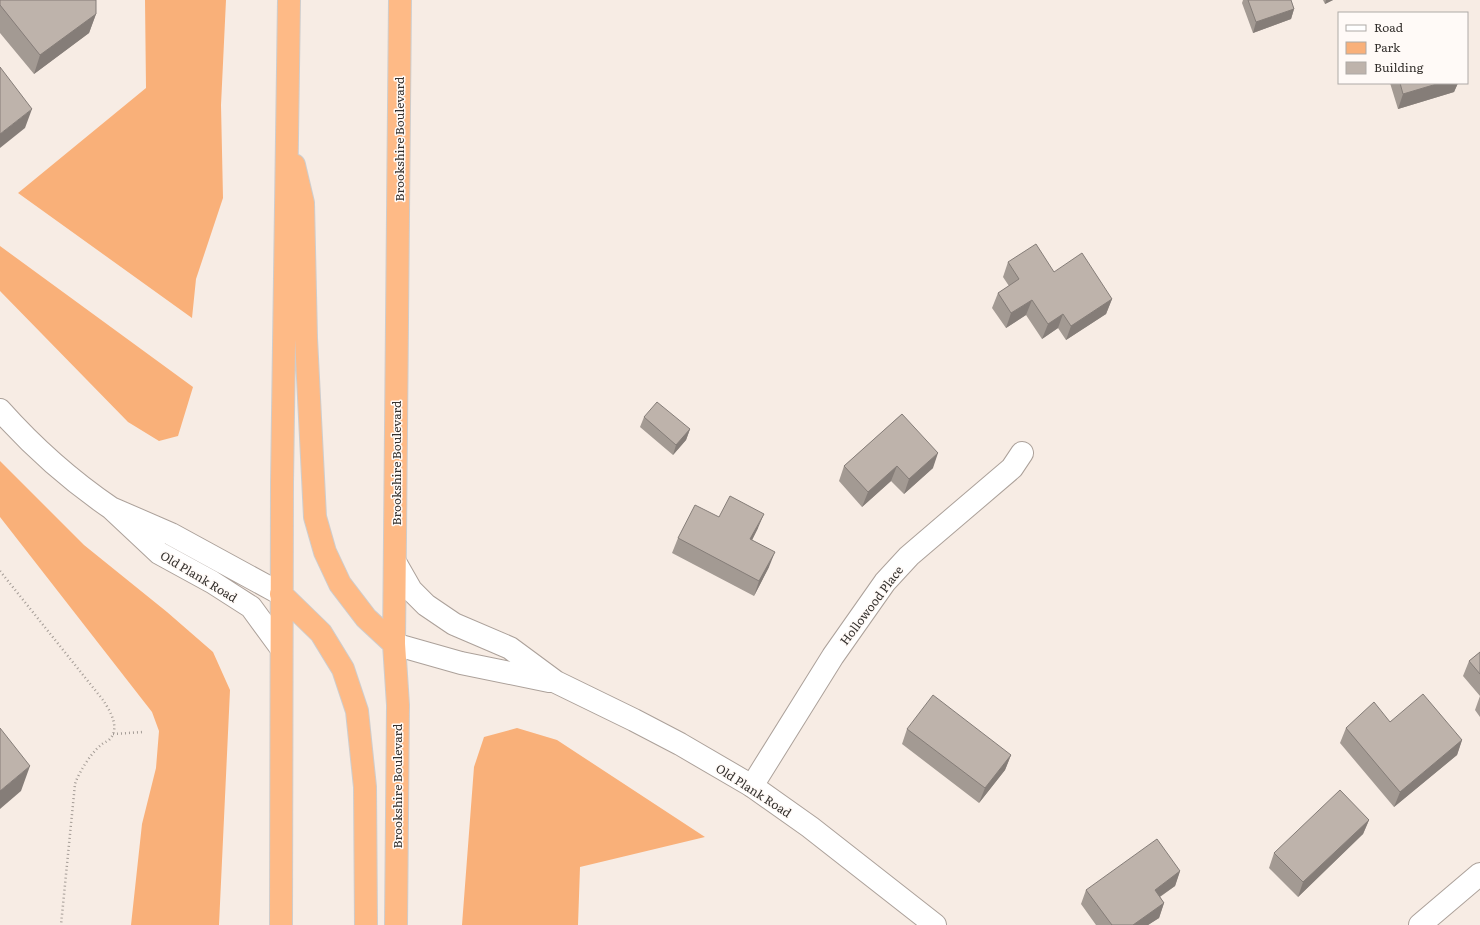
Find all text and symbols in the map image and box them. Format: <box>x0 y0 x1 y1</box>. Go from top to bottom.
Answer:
legend <box>1338 12 1468 84</box>
text: Road <box>1374 18 1404 36</box>
text: Park <box>1374 38 1401 56</box>
text: Building <box>1374 58 1424 76</box>
street label: Brookshire Boulevard <box>390 76 408 201</box>
street label: Brookshire Boulevard <box>387 400 405 525</box>
street label: Old Plank Road <box>157 546 241 606</box>
street label: Hollowood Place <box>835 561 907 649</box>
street label: Brookshire Boulevard <box>388 723 406 848</box>
street label: Old Plank Road <box>713 759 796 822</box>

